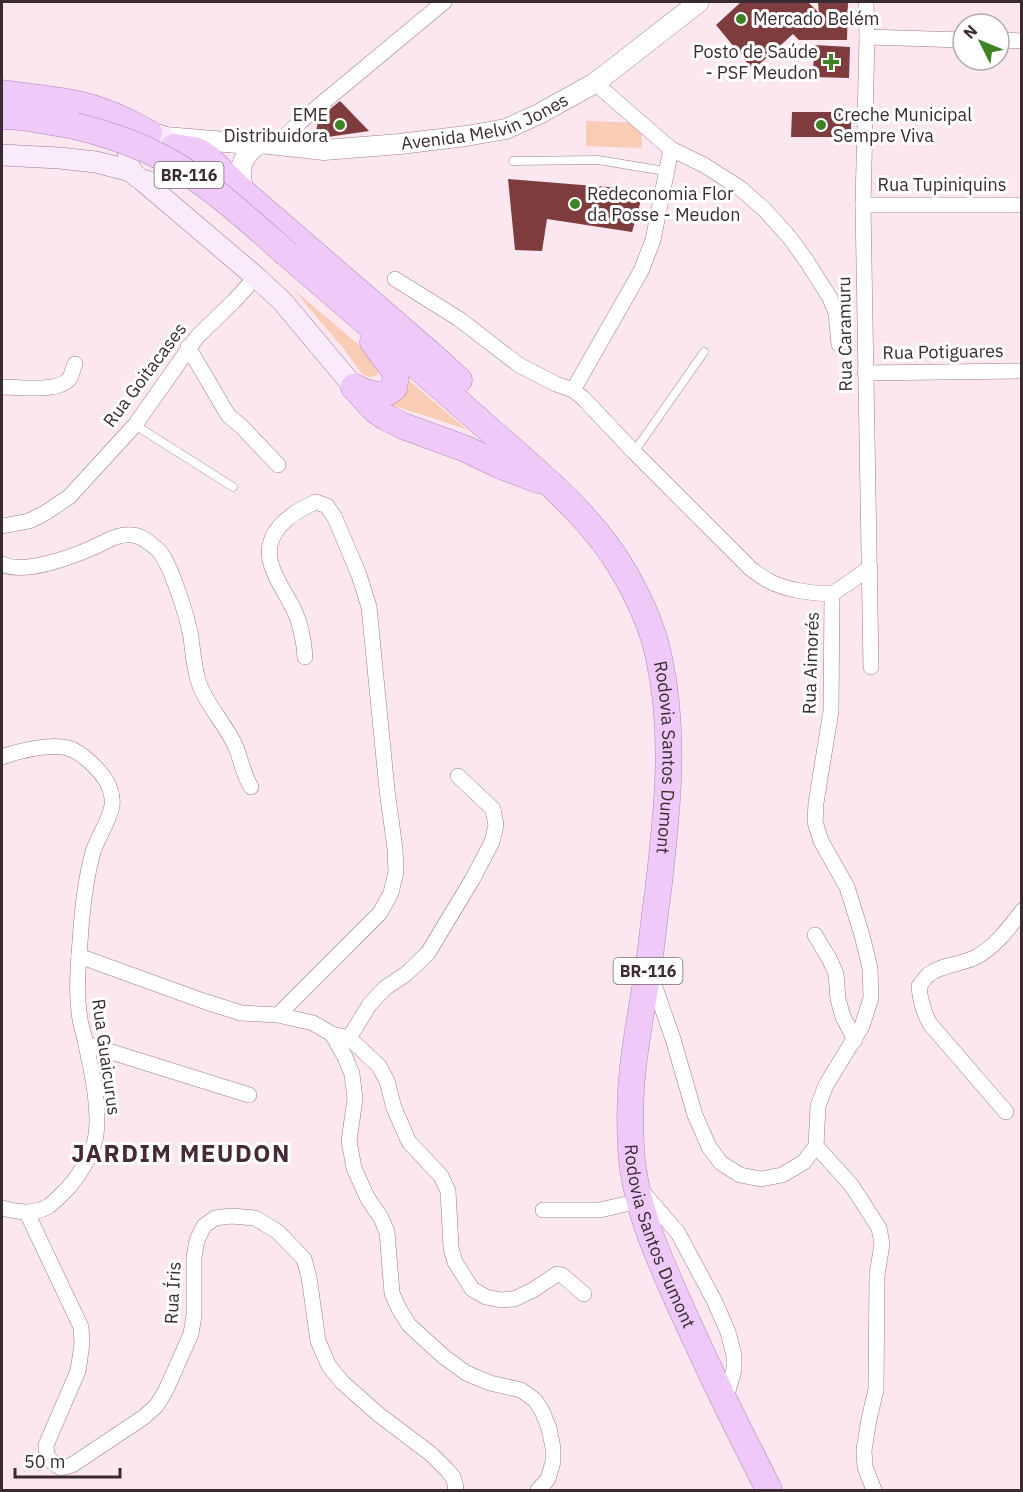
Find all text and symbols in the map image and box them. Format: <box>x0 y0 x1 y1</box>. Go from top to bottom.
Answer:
place label: Mercado Belém <box>753 7 880 30</box>
marker: Mercado Belém <box>734 12 748 26</box>
north arrow <box>951 12 1011 72</box>
text: N <box>959 21 981 43</box>
place label: Posto de Saúde - PSF Meudon <box>693 40 818 84</box>
marker: Posto de Saúde - PSF Meudon <box>822 53 840 71</box>
street label: Avenida Melvin Jones <box>400 88 572 155</box>
place label: EME Distribuidora <box>224 103 328 147</box>
place label: Creche Municipal Sempre Viva <box>833 103 972 147</box>
marker: EME Distribuidora <box>333 118 347 132</box>
marker: Creche Municipal Sempre Viva <box>814 118 828 132</box>
road number: BR-116 <box>154 162 224 188</box>
street label: Rua Tupiniquins <box>877 173 1007 196</box>
place label: Redeconomia Flor da Posse - Meudon <box>587 182 740 226</box>
marker: Redeconomia Flor da Posse - Meudon <box>568 197 582 211</box>
street label: Rua Caramuru <box>832 276 857 392</box>
street label: Rua Goitacases <box>98 318 191 431</box>
street label: Rua Potiguares <box>882 339 1004 364</box>
street label: Rua Aimorés <box>797 611 824 715</box>
street label: Rodovia Santos Dumont <box>649 659 681 855</box>
road number: BR-116 <box>614 958 682 984</box>
street label: Rua Guaicurus <box>87 997 126 1117</box>
district label: JARDIM MEUDON <box>71 1137 291 1169</box>
street label: Rodovia Santos Dumont <box>620 1144 701 1332</box>
street label: Rua Íris <box>159 1261 186 1325</box>
scale bar <box>15 1441 120 1479</box>
text: 50 m <box>24 1450 66 1473</box>

